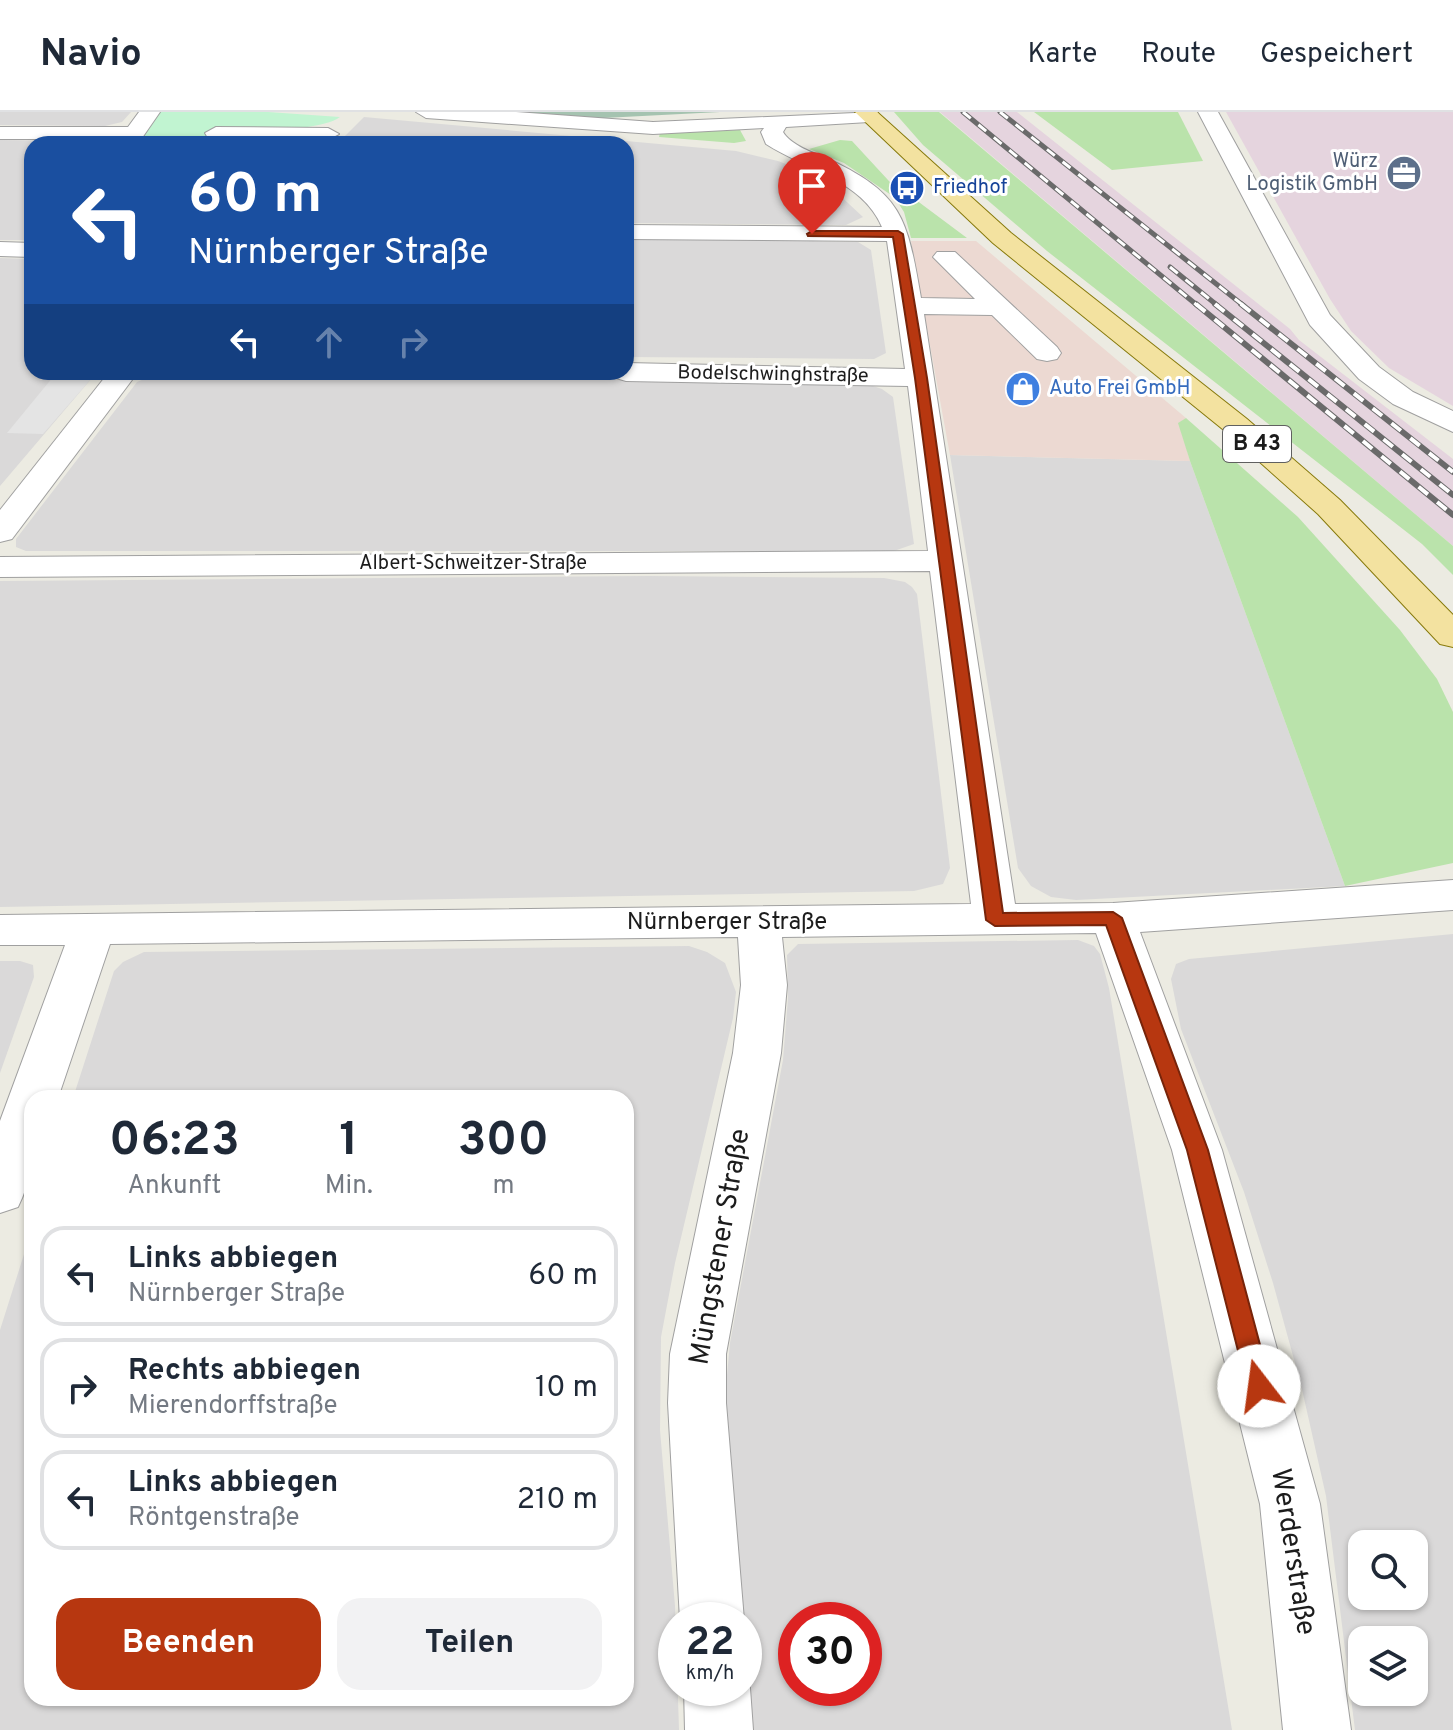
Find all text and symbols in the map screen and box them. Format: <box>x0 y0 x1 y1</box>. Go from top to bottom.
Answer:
text: Navio <box>40 31 142 80</box>
text: Karte <box>1027 37 1097 73</box>
text: Route <box>1141 37 1216 73</box>
text: Gespeichert <box>1260 37 1413 73</box>
place label: Würz Logistik GmbH <box>1246 149 1378 198</box>
pin <box>778 152 846 234</box>
office icon: Würz Logistik GmbH <box>1385 154 1423 192</box>
text: 60 m <box>188 162 322 232</box>
icon: arrive <box>790 164 834 208</box>
icon: left <box>56 168 160 272</box>
bus stop icon: Friedhof <box>888 169 926 207</box>
place label: Friedhof <box>933 175 1007 201</box>
text: Nürnberger Straße <box>188 231 489 277</box>
icon: left <box>223 320 267 364</box>
icon: ahead <box>307 320 351 364</box>
icon: right <box>391 320 435 364</box>
street label: Bodelschwinghstraße <box>677 360 869 390</box>
shop icon: Auto Frei GmbH <box>1004 370 1042 408</box>
place label: Auto Frei GmbH <box>1049 376 1190 402</box>
road number: B 43 <box>1223 426 1291 462</box>
street label: Albert-Schweitzer-Straße <box>359 551 587 577</box>
street label: Nürnberger Straße <box>627 908 827 938</box>
text: 06:23 <box>109 1112 240 1172</box>
text: 1 <box>339 1112 358 1172</box>
text: 300 <box>458 1112 549 1172</box>
street label: Müngstener Straße <box>682 1126 760 1368</box>
text: Ankunft <box>127 1170 221 1203</box>
text: Min. <box>325 1170 373 1203</box>
text: m <box>492 1170 514 1203</box>
text: Links abbiegen <box>128 1241 338 1278</box>
icon: left <box>60 1254 104 1298</box>
text: 60 m <box>528 1258 598 1295</box>
text: Nürnberger Straße <box>128 1278 345 1311</box>
position arrow <box>1217 1344 1301 1428</box>
text: Rechts abbiegen <box>128 1353 361 1390</box>
icon: right <box>60 1366 104 1410</box>
text: 10 m <box>535 1370 598 1407</box>
text: Mierendorffstraße <box>128 1390 337 1423</box>
text: Links abbiegen <box>128 1465 338 1502</box>
street label: Werderstraße <box>1261 1466 1323 1638</box>
icon: left <box>60 1478 104 1522</box>
text: 210 m <box>517 1482 598 1519</box>
text: Röntgenstraße <box>128 1502 300 1535</box>
map controls <box>1348 1530 1428 1706</box>
button: search <box>1348 1530 1428 1610</box>
button: Beenden <box>56 1598 321 1690</box>
button: Teilen <box>337 1598 602 1690</box>
speed limit sign: 30 <box>778 1602 882 1706</box>
text: 22 <box>686 1619 734 1669</box>
button: layers <box>1348 1626 1428 1706</box>
text: km/h <box>686 1661 734 1687</box>

